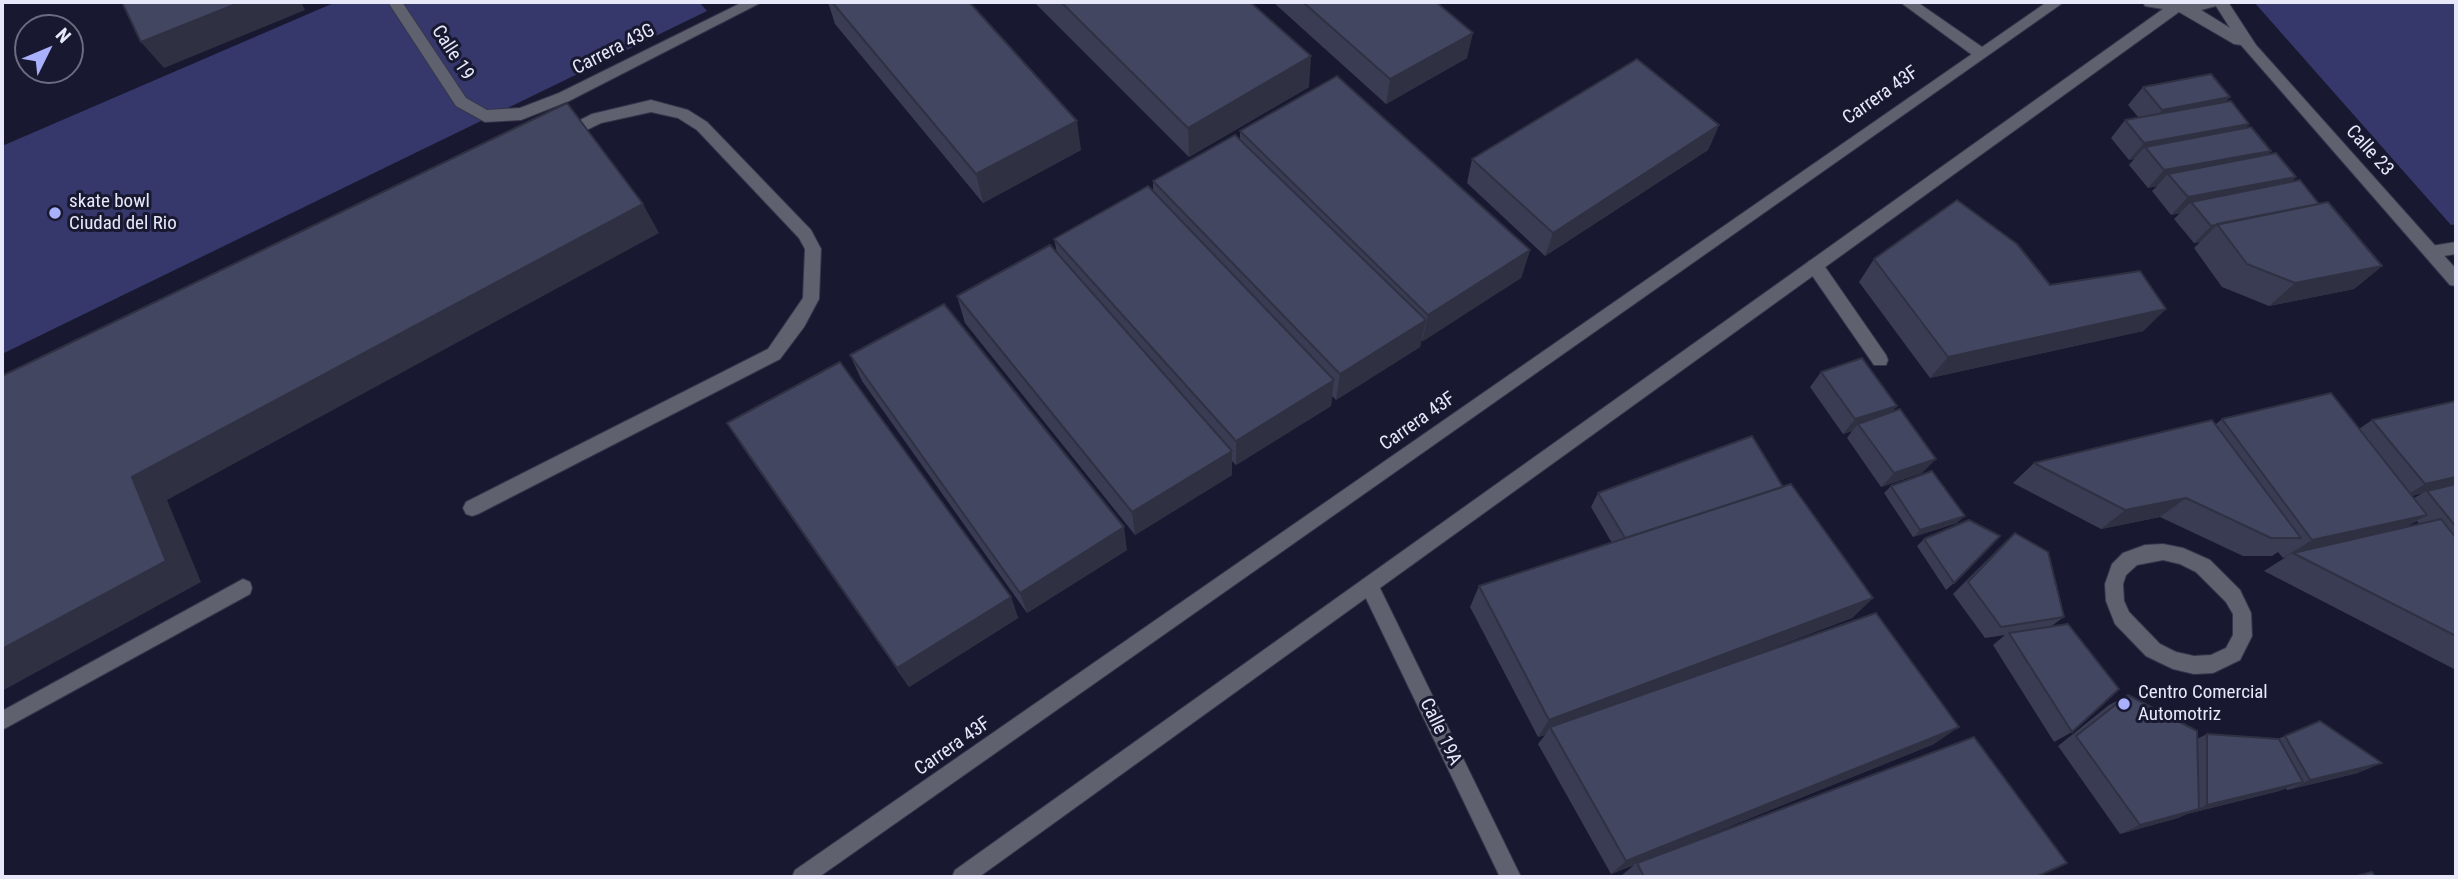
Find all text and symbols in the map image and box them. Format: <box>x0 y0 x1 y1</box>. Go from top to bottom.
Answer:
north arrow <box>14 14 84 84</box>
street label: Carrera 43G <box>569 20 659 80</box>
street label: Calle 19 <box>426 21 478 85</box>
text: N <box>51 24 76 48</box>
street label: Carrera 43F <box>1839 62 1923 130</box>
street label: Calle 23 <box>2340 121 2398 181</box>
place label: skate bowl Ciudad del Rio <box>69 191 177 235</box>
marker: skate bowl Ciudad del Rio <box>47 205 63 221</box>
street label: Carrera 43F <box>1376 388 1460 456</box>
place label: Centro Comercial Automotriz <box>2138 682 2268 726</box>
street label: Calle 19A <box>1414 695 1466 769</box>
marker: Centro Comercial Automotriz <box>2116 696 2132 712</box>
street label: Carrera 43F <box>911 713 995 781</box>

